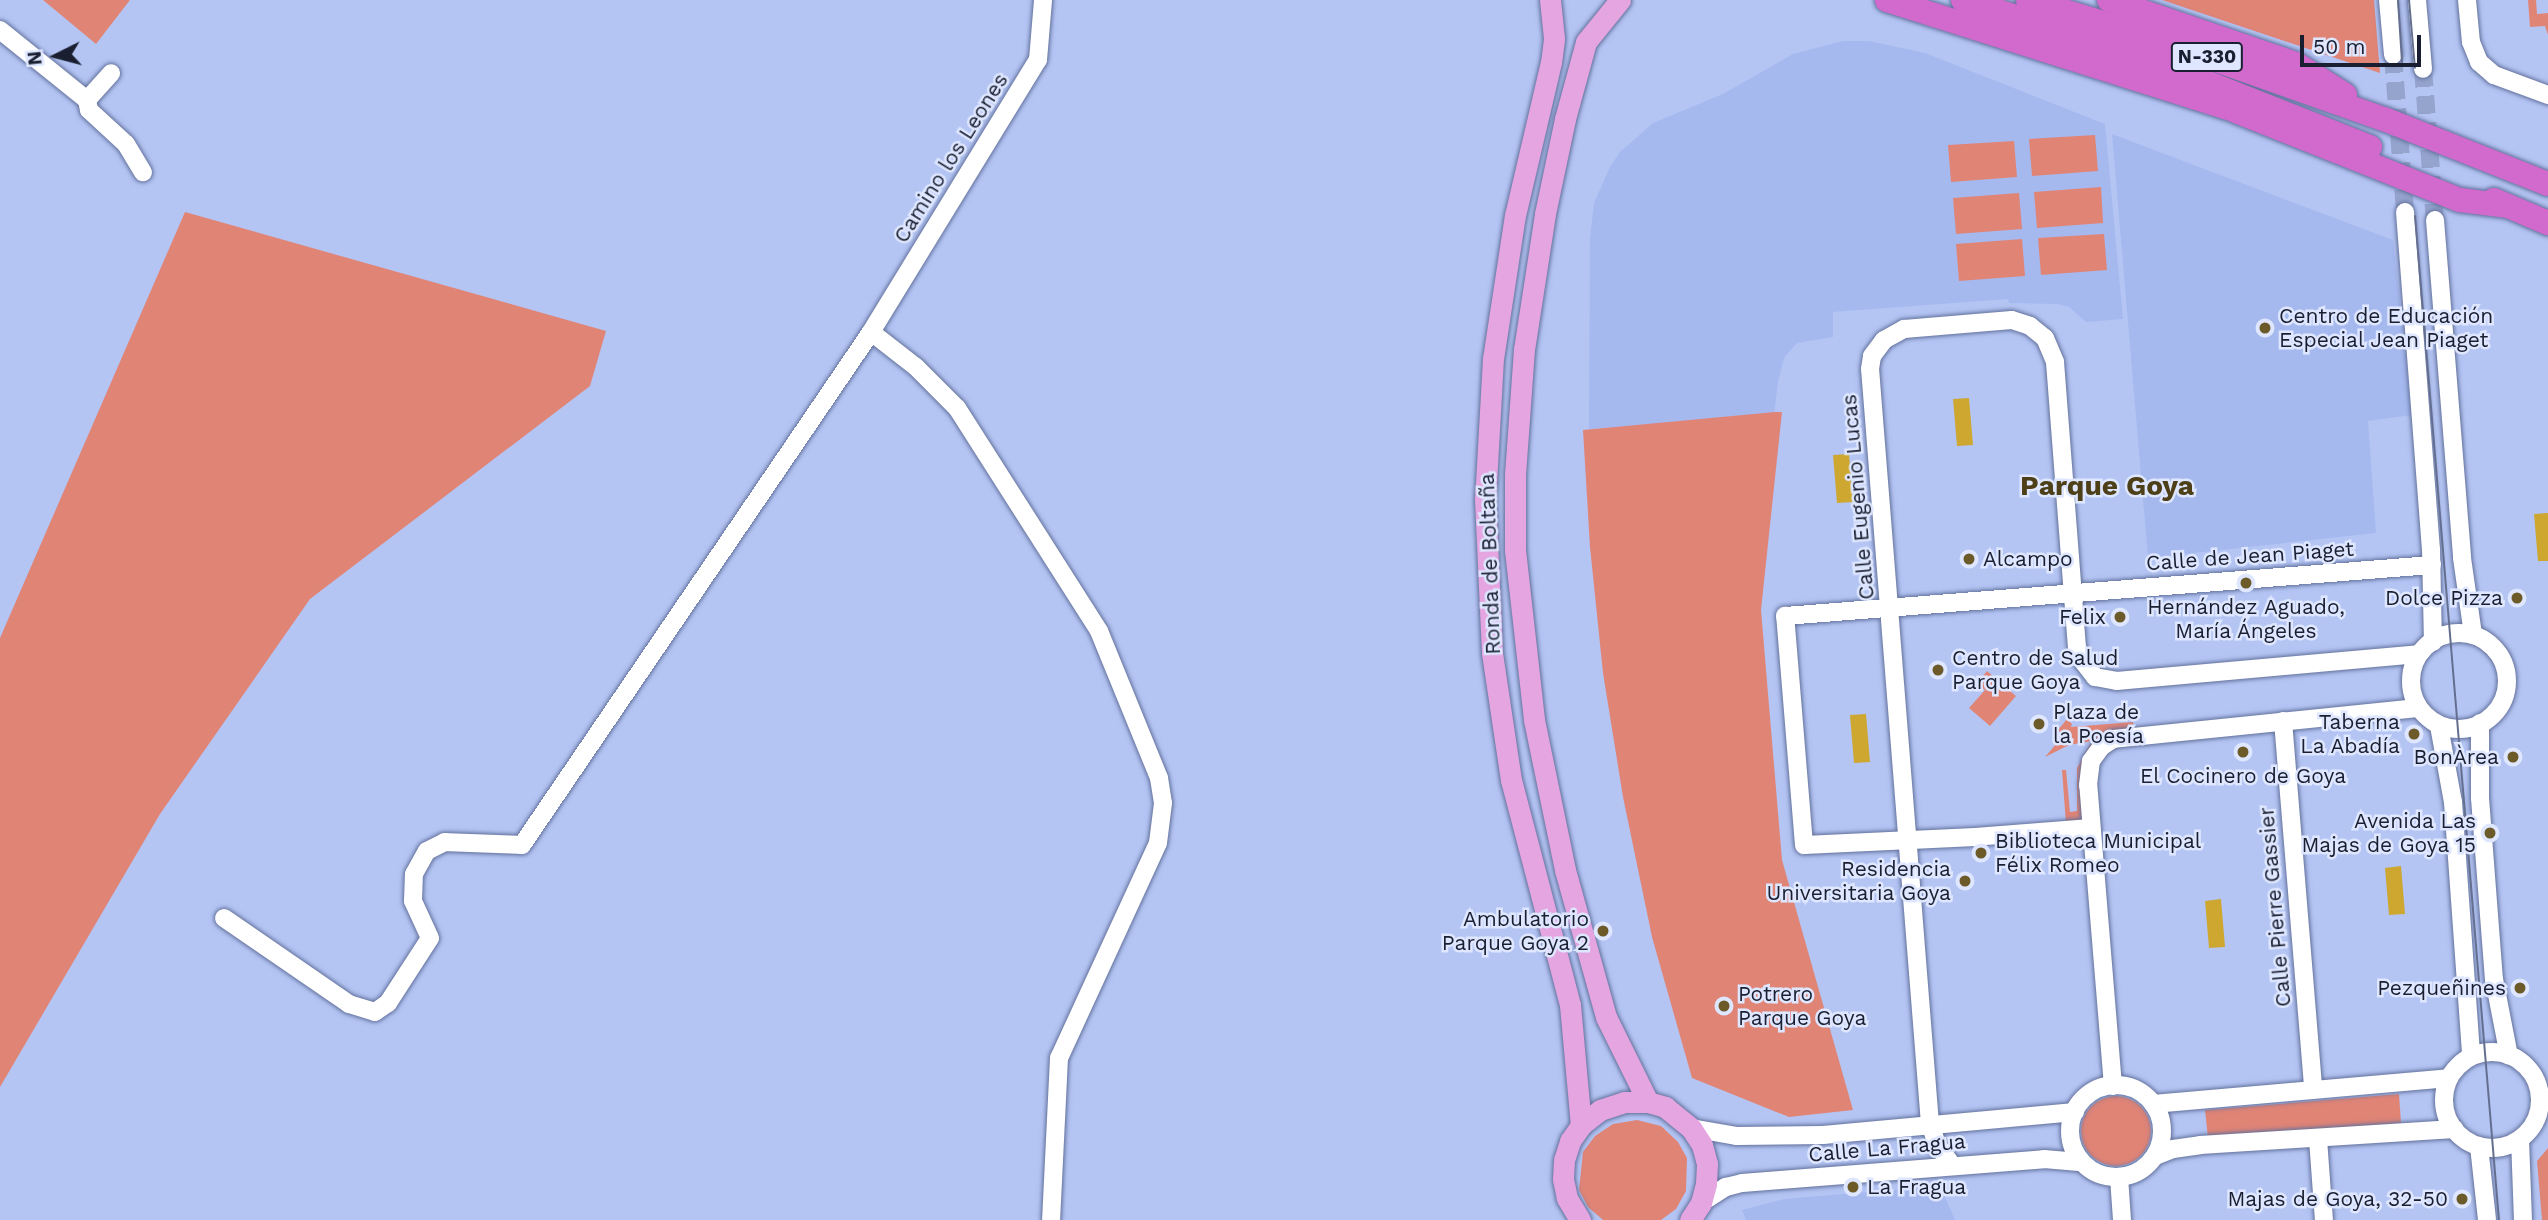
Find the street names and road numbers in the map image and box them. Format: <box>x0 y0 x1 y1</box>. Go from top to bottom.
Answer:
road number: N-330 <box>2170 41 2244 72</box>
street label: Camino los Leones <box>889 69 1013 247</box>
street label: Calle Eugenio Lucas <box>1836 393 1880 601</box>
street label: Ronda de Boltaña <box>1474 473 1506 655</box>
street label: Calle de Jean Piaget <box>2145 536 2355 576</box>
street label: Calle Pierre Gassier <box>2254 806 2296 1008</box>
street label: Calle La Fragua <box>1807 1129 1967 1167</box>

